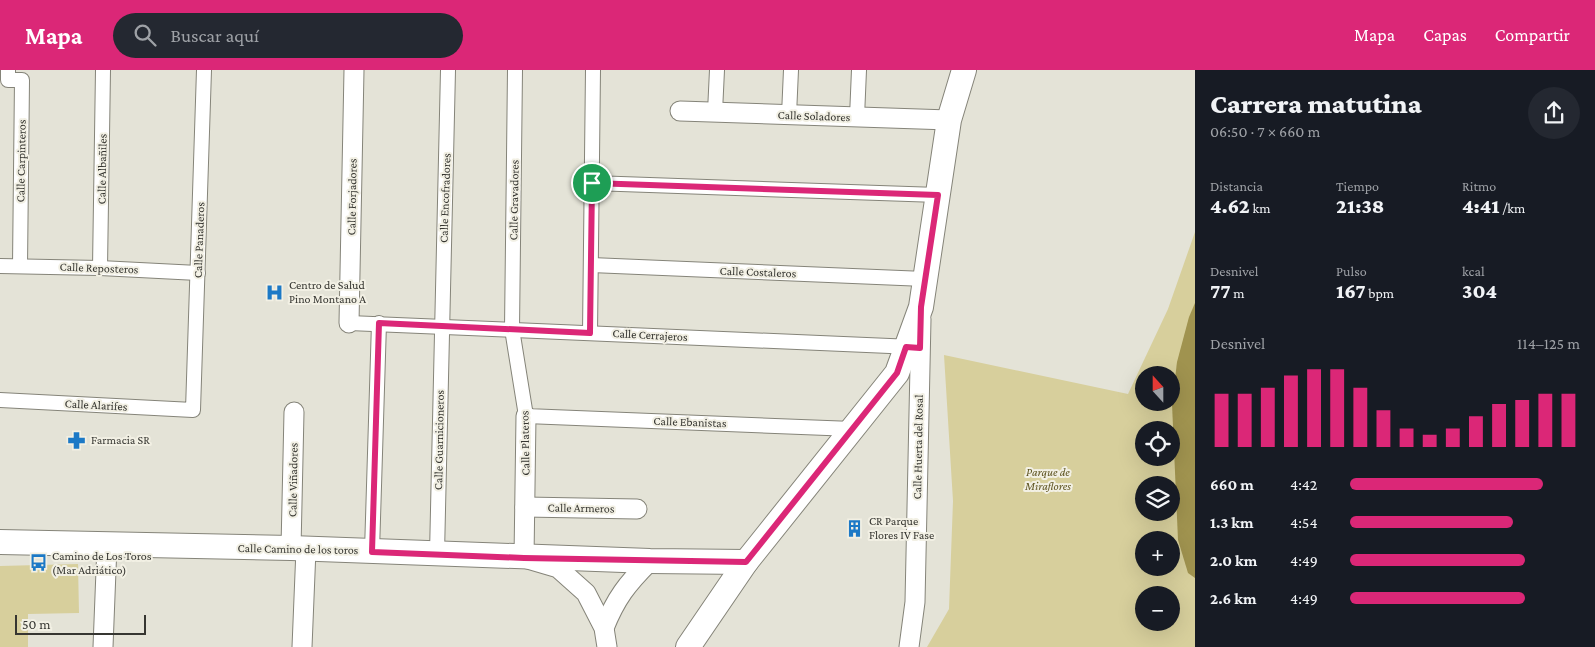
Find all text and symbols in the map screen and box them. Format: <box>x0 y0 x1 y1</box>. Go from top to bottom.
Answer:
search box <box>113 13 463 58</box>
icon: search <box>131 21 159 49</box>
text: Mapa <box>25 22 83 49</box>
text: Buscar aquí <box>171 25 259 46</box>
text: Mapa <box>1354 25 1395 45</box>
text: Capas <box>1423 25 1467 45</box>
text: Compartir <box>1495 25 1570 45</box>
button: share <box>1528 87 1580 139</box>
text: Carrera matutina <box>1210 88 1422 119</box>
street label: Calle Soladores <box>777 108 851 124</box>
street label: Calle Carpinteros <box>13 119 29 203</box>
text: 06:50 · 7 × 660 m <box>1210 123 1320 140</box>
street label: Calle Albañiles <box>94 133 110 205</box>
street label: Calle Encofradores <box>436 153 454 243</box>
street label: Calle Forjadores <box>344 158 360 236</box>
street label: Calle Gravadores <box>506 159 522 241</box>
pin <box>571 162 613 204</box>
icon: arrive <box>578 169 606 197</box>
text: Distancia <box>1210 178 1263 194</box>
text: Tiempo <box>1336 178 1379 194</box>
text: Ritmo <box>1462 178 1496 194</box>
text: 4.62 <box>1210 194 1250 218</box>
text: 21:38 <box>1336 194 1384 218</box>
text: 4:41 <box>1462 194 1500 218</box>
text: km <box>1250 200 1270 216</box>
text: /km <box>1500 200 1525 216</box>
street label: Calle Panaderos <box>191 201 207 278</box>
street label: Calle Reposteros <box>59 260 139 276</box>
text: Desnivel <box>1210 263 1258 279</box>
text: Pulso <box>1336 263 1367 279</box>
text: kcal <box>1462 263 1485 279</box>
street label: Calle Costaleros <box>719 264 797 280</box>
place label: Centro de Salud Pino Montano A <box>289 278 366 306</box>
text: 77 <box>1210 279 1231 303</box>
text: 167 <box>1336 279 1366 303</box>
text: 304 <box>1462 279 1497 303</box>
hospital icon: Centro de Salud Pino Montano A <box>265 282 285 302</box>
text: m <box>1231 285 1244 301</box>
text: bpm <box>1366 285 1394 301</box>
street label: Calle Cerrajeros <box>612 326 688 344</box>
text: Desnivel <box>1210 335 1265 352</box>
text: 114–125 m <box>1517 335 1580 352</box>
north arrow <box>1135 366 1180 411</box>
map controls <box>1135 366 1180 631</box>
street label: Calle Guarnicioneros <box>431 389 447 490</box>
street label: Calle Huerta del Rosal <box>910 395 926 499</box>
street label: Calle Alarifes <box>64 396 128 414</box>
street label: Calle Plateros <box>517 410 533 476</box>
street label: Calle Ebanistas <box>653 414 727 430</box>
button: locate <box>1135 421 1180 466</box>
pharmacy icon: Farmacia SR <box>67 430 87 450</box>
place label: Farmacia SR <box>91 433 150 447</box>
street label: Calle Viñadores <box>285 442 301 517</box>
park label: Parque de Miraflores <box>1024 465 1071 493</box>
button: layers <box>1135 476 1180 521</box>
text: 660 m <box>1210 476 1254 493</box>
text: 4:42 <box>1290 476 1317 493</box>
street label: Calle Armeros <box>547 500 615 516</box>
place label: CR Parque Flores IV Fase <box>869 514 934 542</box>
text: 1.3 km <box>1210 514 1254 531</box>
text: 4:54 <box>1290 514 1318 531</box>
building icon: CR Parque Flores IV Fase <box>845 518 865 538</box>
button: + <box>1135 531 1180 576</box>
street label: Calle Camino de los toros <box>237 541 359 557</box>
place label: Camino de Los Toros (Mar Adriático) <box>52 549 152 577</box>
text: 2.0 km <box>1210 552 1257 569</box>
text: 4:49 <box>1290 552 1318 569</box>
bus stop icon: Camino de Los Toros (Mar Adriático) <box>28 553 48 573</box>
button: − <box>1135 586 1180 631</box>
text: 2.6 km <box>1210 590 1257 607</box>
text: 4:49 <box>1290 590 1318 607</box>
scale bar <box>15 612 146 635</box>
text: 50 m <box>22 616 50 632</box>

